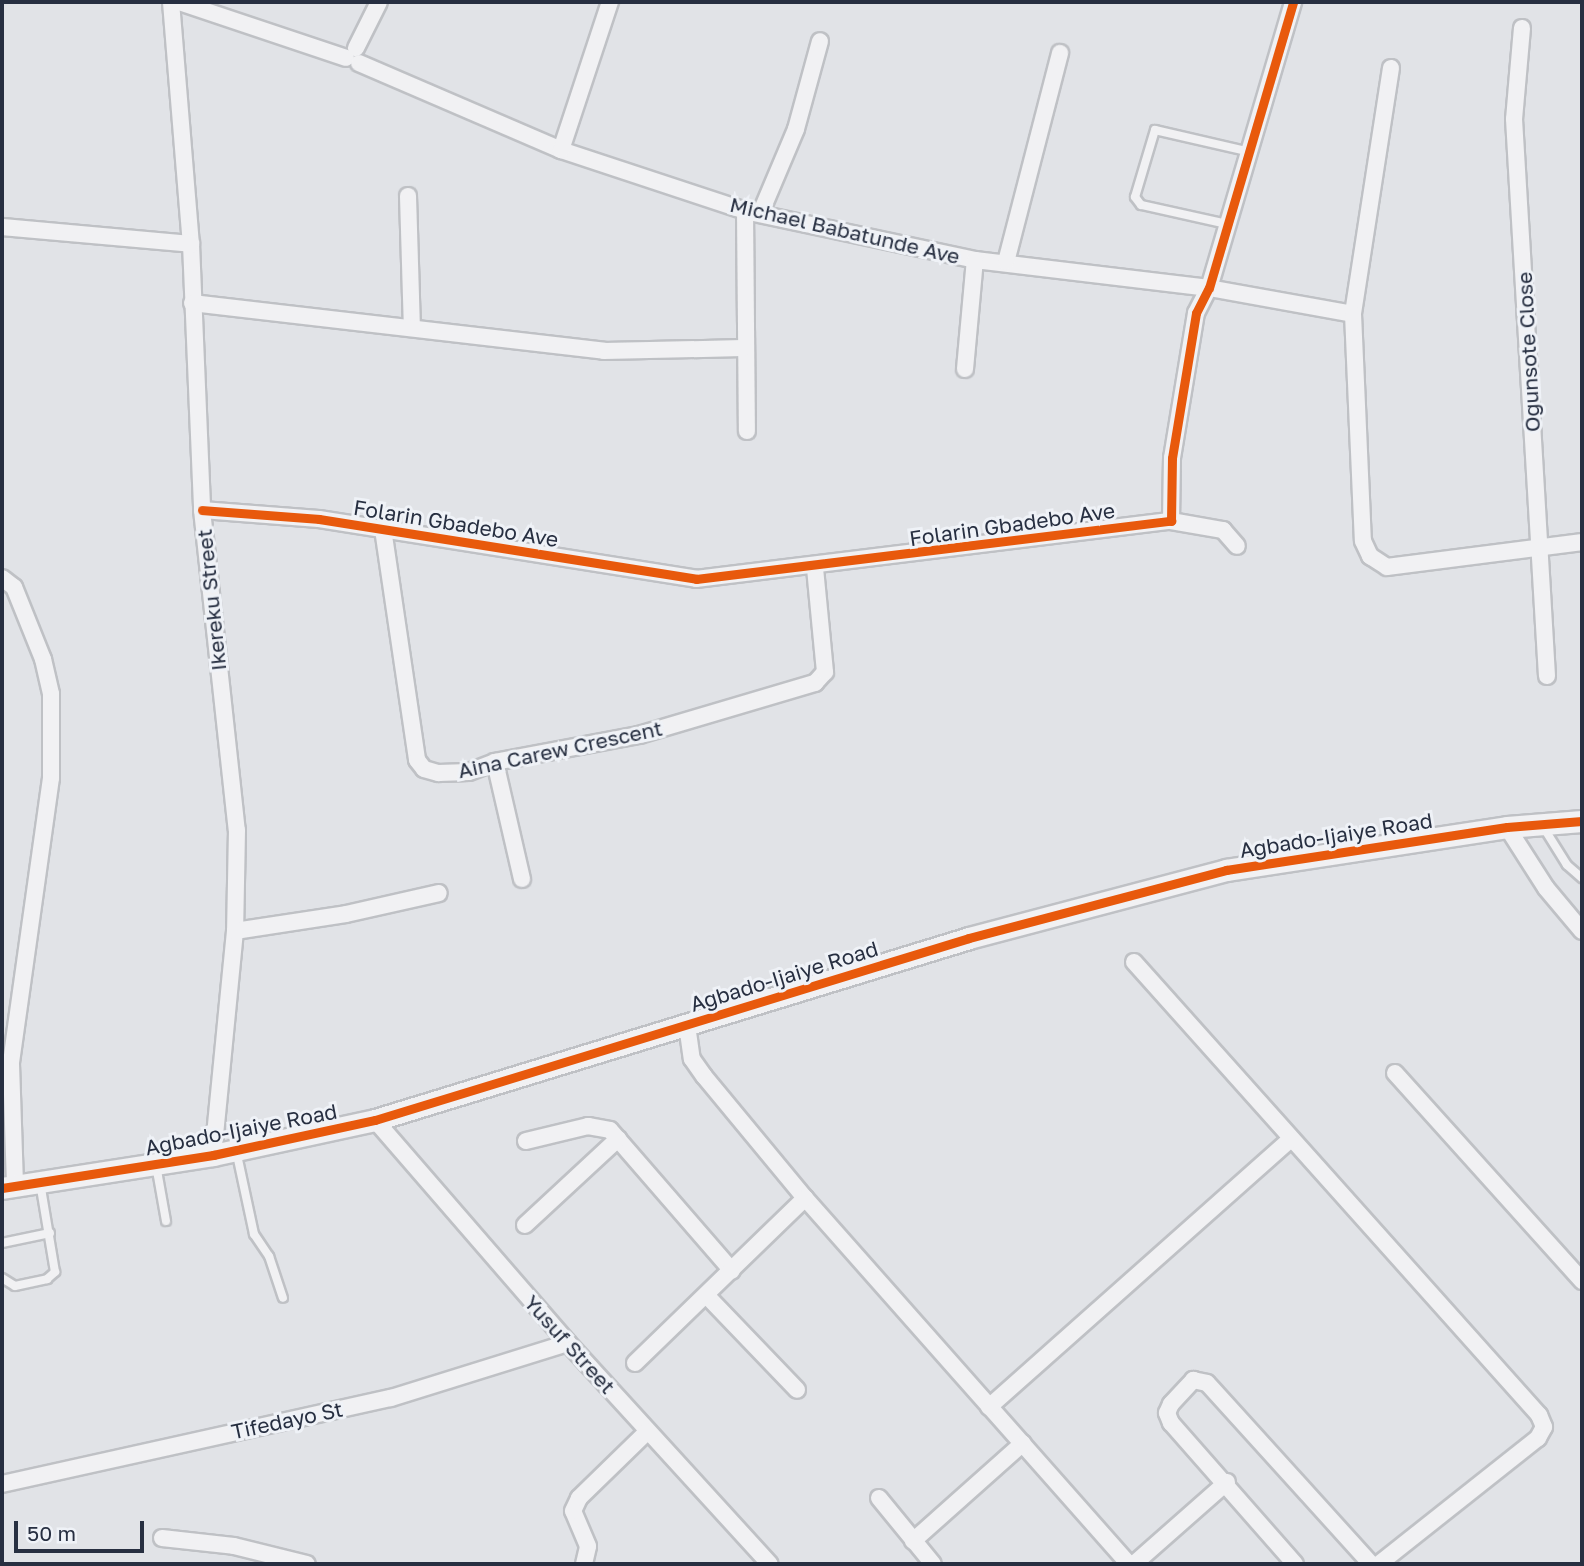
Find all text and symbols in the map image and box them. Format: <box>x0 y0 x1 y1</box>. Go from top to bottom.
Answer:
street label: Michael Babatunde Ave <box>728 191 962 269</box>
street label: Ogunsote Close <box>1511 271 1545 433</box>
street label: Folarin Gbadebo Ave <box>352 494 560 552</box>
street label: Folarin Gbadebo Ave <box>908 497 1116 551</box>
street label: Ikereku Street <box>191 528 231 672</box>
street label: Aina Carew Crescent <box>455 715 665 783</box>
street label: Agbado-Ijaiye Road <box>1238 807 1434 863</box>
street label: Agbado-Ijaiye Road <box>687 935 881 1017</box>
street label: Agbado-Ijaiye Road <box>143 1098 339 1160</box>
street label: Yusuf Street <box>519 1290 621 1398</box>
street label: Tifedayo St <box>229 1396 345 1444</box>
scale bar <box>18 1506 147 1550</box>
text: 50 m <box>27 1520 76 1546</box>

